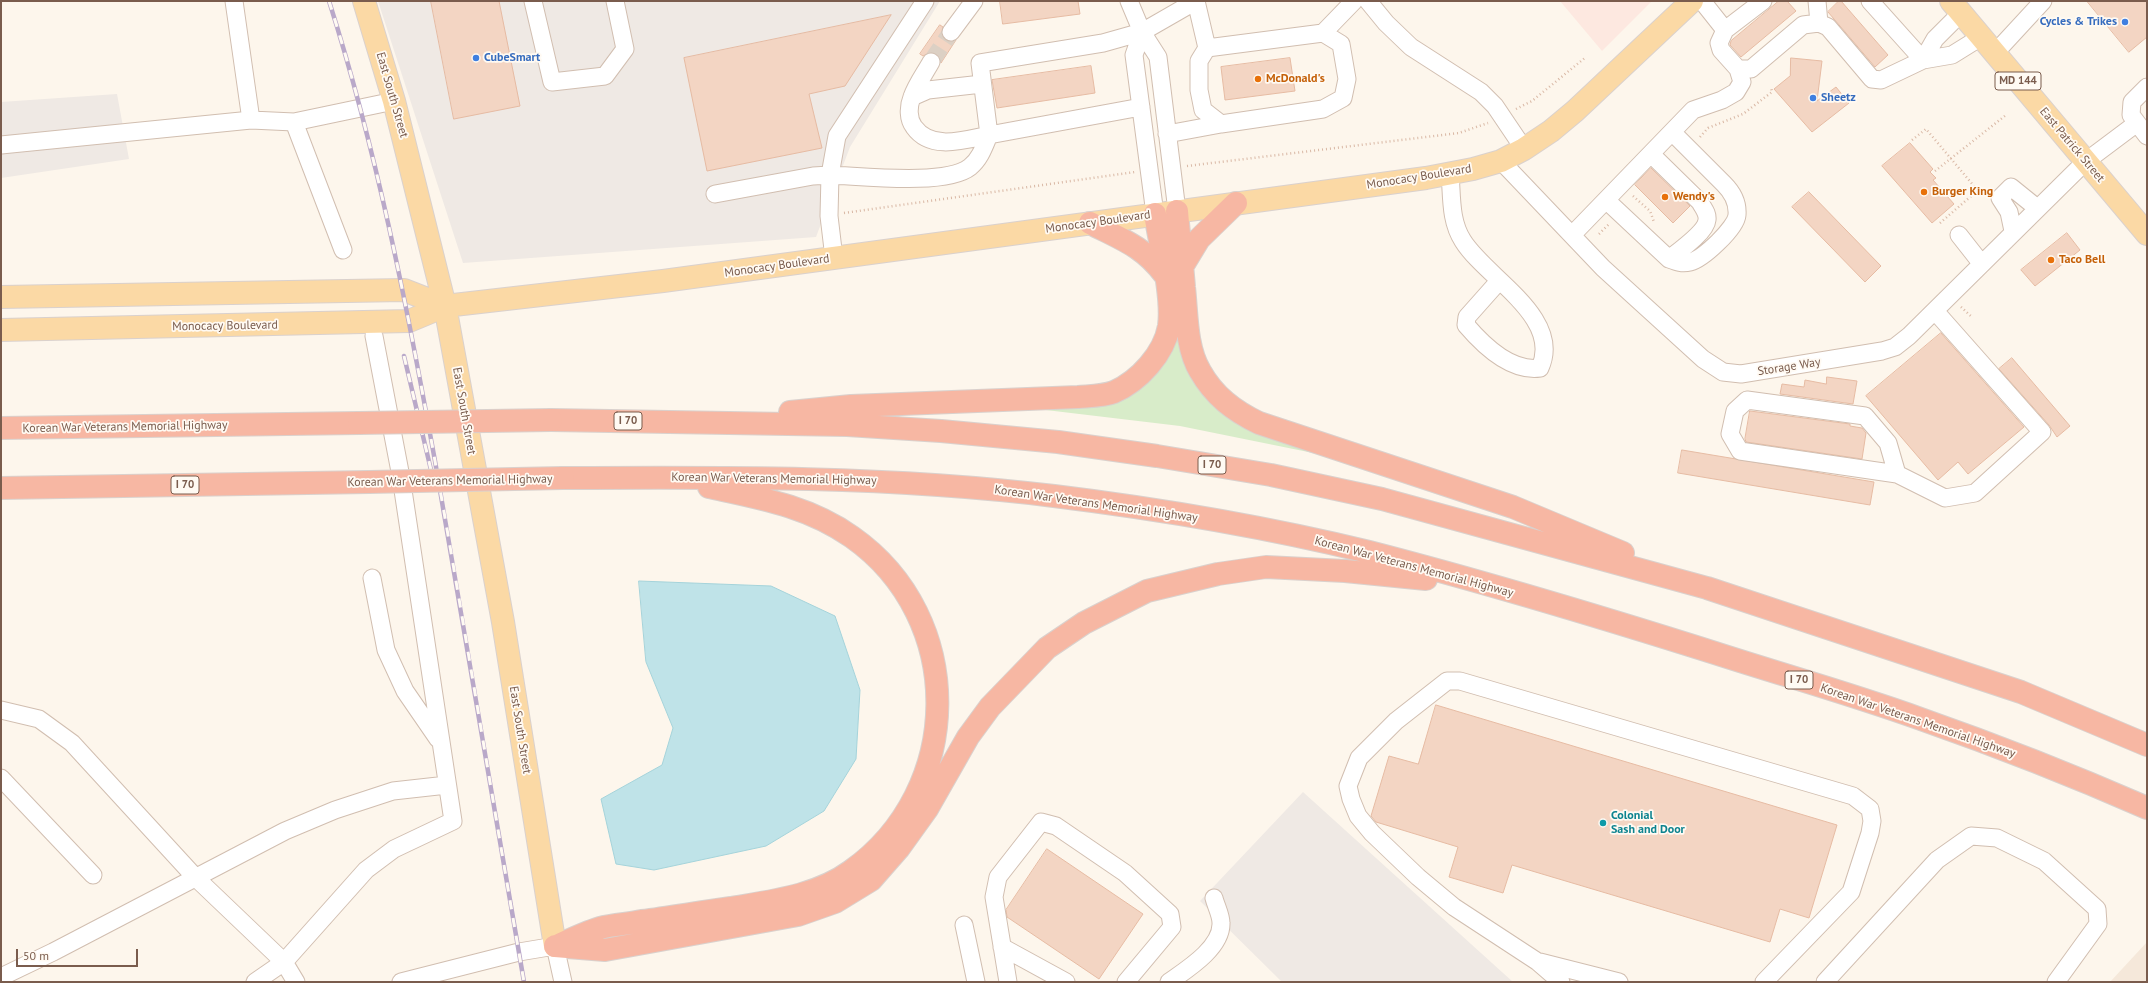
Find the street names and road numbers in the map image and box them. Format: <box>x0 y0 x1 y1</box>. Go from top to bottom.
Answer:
street label: East South Street <box>373 50 411 140</box>
road number: MD 144 <box>1995 72 2041 90</box>
street label: East Patrick Street <box>2036 105 2108 185</box>
street label: Monocacy Boulevard <box>1366 162 1472 192</box>
street label: Monocacy Boulevard <box>1045 208 1151 236</box>
street label: Monocacy Boulevard <box>724 252 830 280</box>
street label: Monocacy Boulevard <box>172 318 278 334</box>
street label: Storage Way <box>1757 355 1821 379</box>
street label: East South Street <box>449 366 479 456</box>
road number: I 70 <box>614 412 642 430</box>
street label: Korean War Veterans Memorial Highway <box>22 418 228 436</box>
road number: I 70 <box>1198 456 1226 474</box>
street label: Korean War Veterans Memorial Highway <box>671 470 877 488</box>
street label: Korean War Veterans Memorial Highway <box>347 472 553 490</box>
road number: I 70 <box>171 476 199 494</box>
street label: Korean War Veterans Memorial Highway <box>993 483 1199 525</box>
street label: Korean War Veterans Memorial Highway <box>1313 533 1515 601</box>
road number: I 70 <box>1785 671 1813 689</box>
street label: Korean War Veterans Memorial Highway <box>1819 681 2017 761</box>
street label: East South Street <box>506 685 534 775</box>

